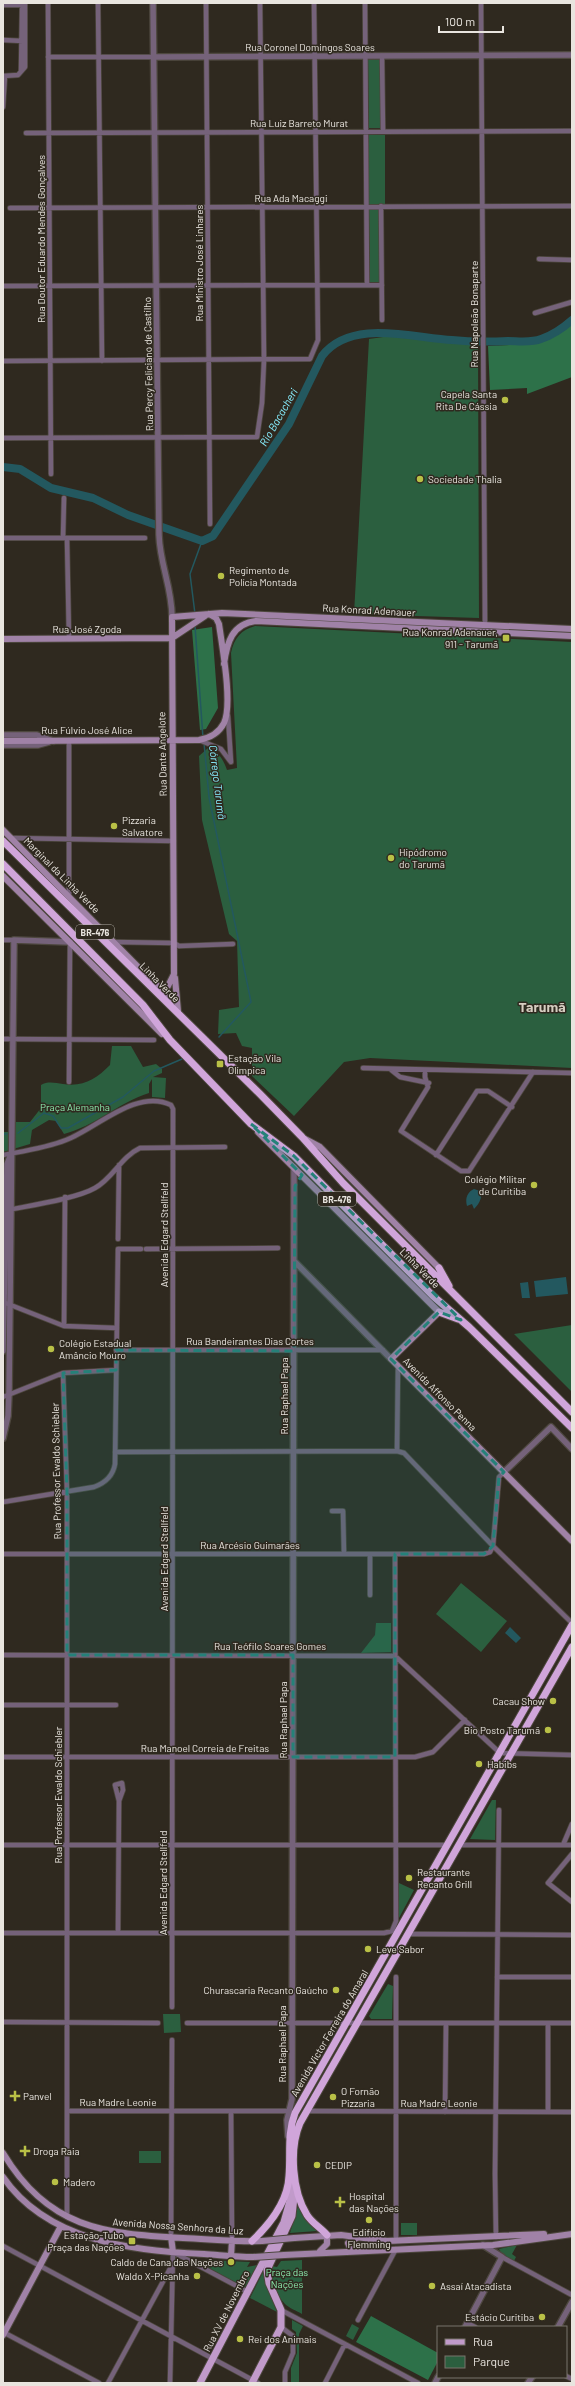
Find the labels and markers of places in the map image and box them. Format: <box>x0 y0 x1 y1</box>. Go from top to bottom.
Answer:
place label: Capela Santa Rita De Cássia <box>436 388 497 412</box>
marker: Capela Santa Rita De Cássia <box>500 395 510 405</box>
place label: Sociedade Thalia <box>428 473 502 485</box>
marker: Sociedade Thalia <box>415 474 425 484</box>
place label: Regimento de Polícia Montada <box>229 564 297 588</box>
marker: Regimento de Polícia Montada <box>216 571 226 581</box>
place label: Rua Konrad Adenauer, 911 - Tarumã <box>403 626 498 650</box>
marker: Rua Konrad Adenauer, 911 - Tarumã <box>501 633 511 643</box>
place label: Pizzaria Salvatore <box>122 814 163 838</box>
marker: Pizzaria Salvatore <box>109 821 119 831</box>
place label: Hipódromo do Tarumã <box>399 846 447 870</box>
marker: Hipódromo do Tarumã <box>386 853 396 863</box>
place label: Estação Vila Olímpica <box>228 1052 281 1076</box>
marker: Estação Vila Olímpica <box>215 1059 225 1069</box>
place label: Colégio Militar de Curitiba <box>465 1173 526 1197</box>
marker: Colégio Militar de Curitiba <box>529 1180 539 1190</box>
place label: Colégio Estadual Amâncio Mouro <box>59 1337 131 1361</box>
marker: Colégio Estadual Amâncio Mouro <box>46 1344 56 1354</box>
place label: Cacau Show <box>493 1695 545 1707</box>
marker: Cacau Show <box>548 1696 558 1706</box>
place label: Bio Posto Tarumã <box>464 1724 540 1736</box>
marker: Bio Posto Tarumã <box>543 1725 553 1735</box>
place label: Habibs <box>487 1758 517 1770</box>
marker: Habibs <box>474 1759 484 1769</box>
place label: Restaurante Recanto Grill <box>417 1866 472 1890</box>
marker: Restaurante Recanto Grill <box>404 1873 414 1883</box>
place label: Leve Sabor <box>376 1943 425 1955</box>
marker: Leve Sabor <box>363 1944 373 1954</box>
place label: Churascaria Recanto Gaúcho <box>203 1984 328 1996</box>
marker: Churascaria Recanto Gaúcho <box>331 1985 341 1995</box>
place label: O Fornão Pizzaria <box>341 2085 379 2109</box>
place label: Panvel <box>23 2090 52 2102</box>
marker: Panvel <box>10 2091 20 2101</box>
marker: O Fornão Pizzaria <box>328 2092 338 2102</box>
place label: Droga Raia <box>33 2145 80 2157</box>
marker: Droga Raia <box>20 2146 30 2156</box>
place label: CEDIP <box>325 2159 352 2171</box>
marker: CEDIP <box>312 2160 322 2170</box>
place label: Madero <box>63 2176 95 2188</box>
marker: Madero <box>50 2177 60 2187</box>
place label: Hospital das Nações <box>349 2190 399 2214</box>
marker: Hospital das Nações <box>334 2196 346 2208</box>
marker: Edifício Flemming <box>364 2215 374 2225</box>
place label: Edifício Flemming <box>347 2226 391 2250</box>
place label: Estação-Tubo Praça das Nações <box>47 2229 124 2253</box>
marker: Estação-Tubo Praça das Nações <box>127 2236 137 2246</box>
place label: Caldo de Cana das Nações <box>110 2256 223 2268</box>
marker: Caldo de Cana das Nações <box>226 2257 236 2267</box>
place label: Waldo X-Picanha <box>116 2270 189 2282</box>
marker: Waldo X-Picanha <box>192 2271 202 2281</box>
place label: Assaí Atacadista <box>440 2280 511 2292</box>
marker: Assaí Atacadista <box>427 2281 437 2291</box>
place label: Estácio Curitiba <box>465 2311 534 2323</box>
marker: Estácio Curitiba <box>537 2312 547 2322</box>
place label: Rei dos Animais <box>248 2333 317 2345</box>
marker: Rei dos Animais <box>235 2334 245 2344</box>

